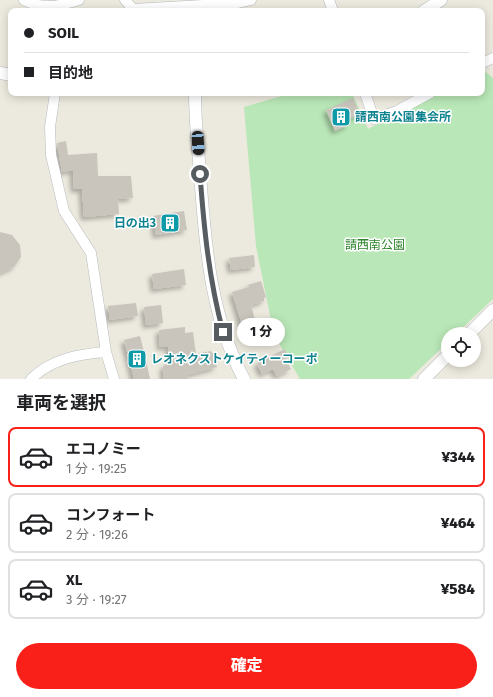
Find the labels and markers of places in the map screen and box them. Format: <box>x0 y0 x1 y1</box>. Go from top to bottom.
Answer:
building icon: 請西南公園集会所 <box>330 106 352 128</box>
place label: 請西南公園集会所 <box>355 110 451 124</box>
building icon: 日の出3 <box>159 212 181 234</box>
place label: 日の出3 <box>114 216 156 230</box>
building icon: レオネクストケイティーコーポ <box>126 348 148 370</box>
place label: レオネクストケイティーコーポ <box>151 352 317 366</box>

